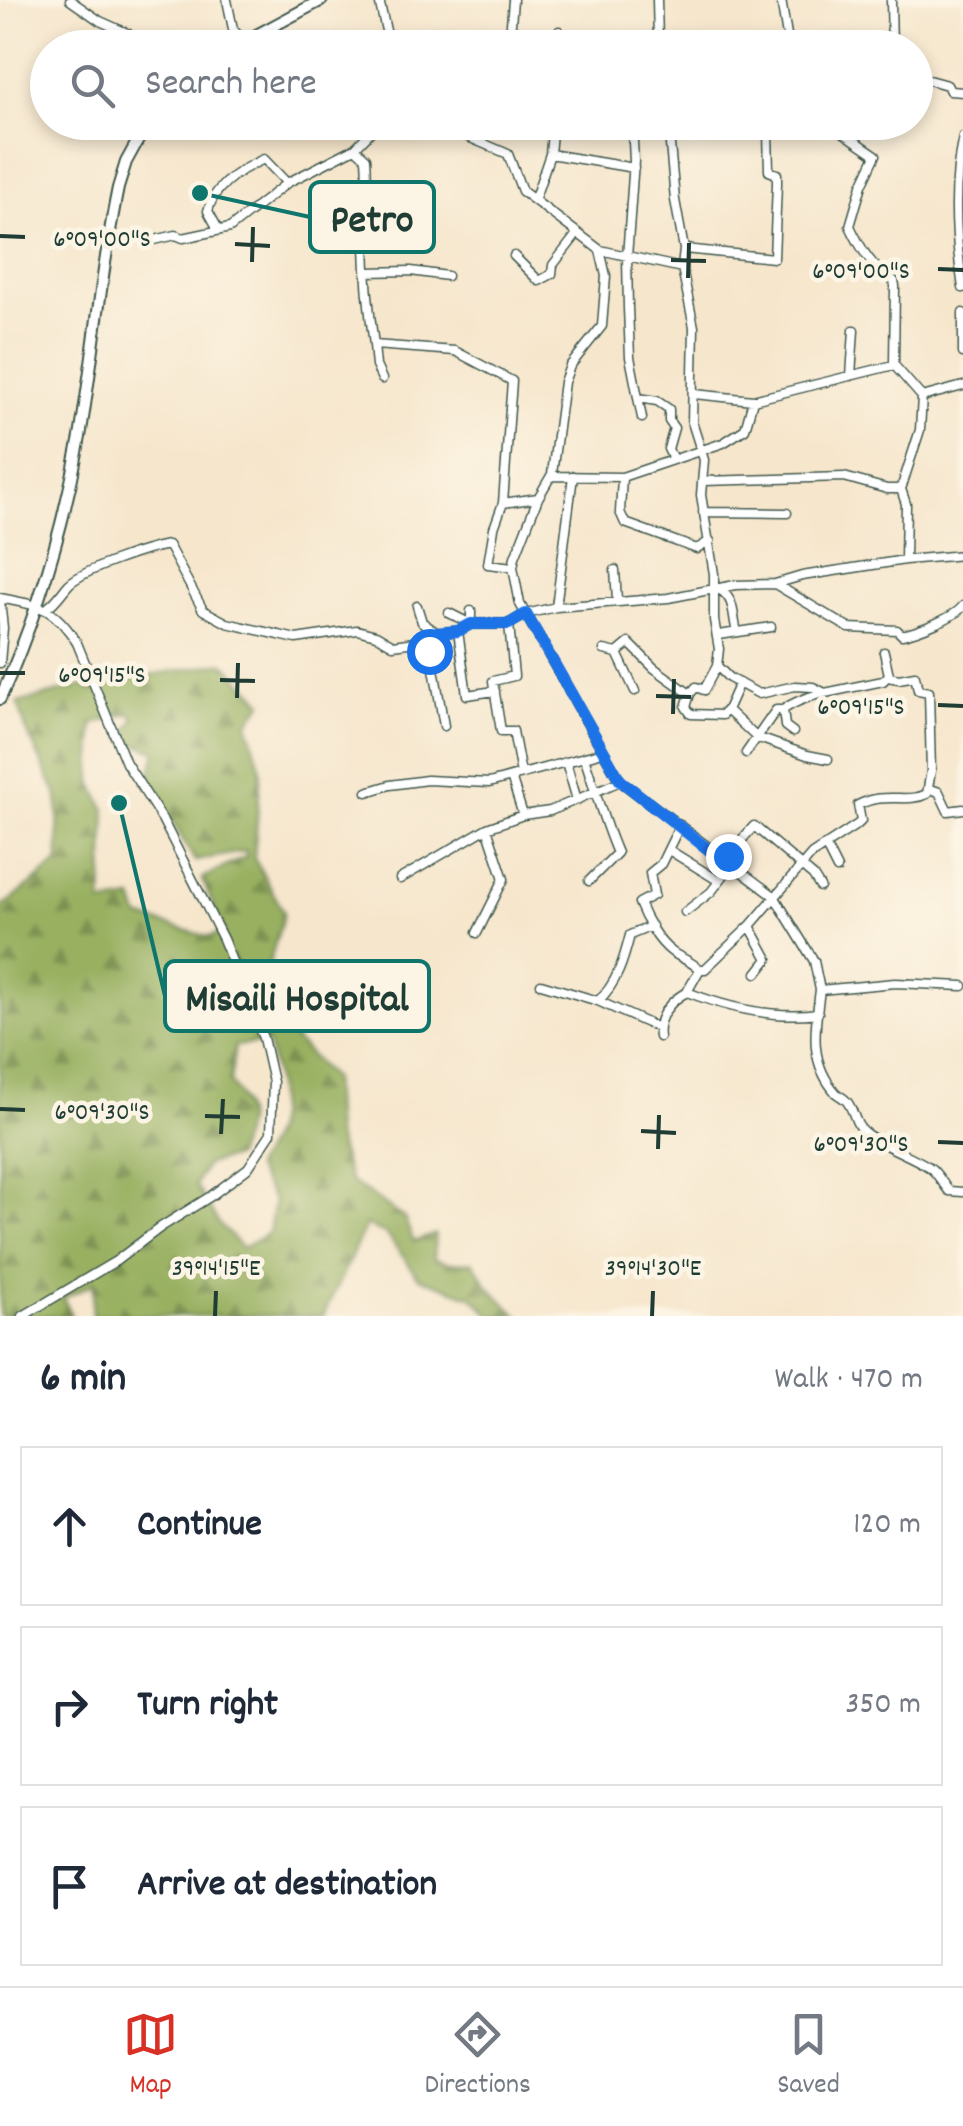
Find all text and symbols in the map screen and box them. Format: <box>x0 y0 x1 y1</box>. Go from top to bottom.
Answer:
search box <box>30 30 933 140</box>
icon: search <box>65 58 120 113</box>
text: Search here <box>145 58 317 113</box>
callout: Petro <box>310 182 434 252</box>
text: Petro <box>330 195 414 252</box>
text: 6°09'00"S <box>53 223 151 259</box>
text: 6°09'00"S <box>812 255 910 291</box>
route start <box>407 629 453 675</box>
text: 6°09'15"S <box>58 659 146 695</box>
text: 6°09'15"S <box>817 691 905 727</box>
route end <box>706 834 752 880</box>
callout: Misaili Hospital <box>165 961 429 1031</box>
text: Misaili Hospital <box>185 974 409 1031</box>
text: 6°09'30"S <box>55 1096 149 1132</box>
text: 6°09'30"S <box>814 1128 908 1164</box>
text: 39°14'15"E <box>172 1252 261 1288</box>
text: 39°14'30"E <box>605 1252 702 1288</box>
text: 6 min <box>40 1351 126 1411</box>
text: Walk · 470 m <box>775 1358 923 1404</box>
icon: ahead <box>42 1499 97 1554</box>
text: Continue <box>137 1499 262 1554</box>
text: 120 m <box>853 1503 921 1549</box>
icon: right <box>42 1679 97 1734</box>
text: Turn right <box>137 1679 278 1734</box>
text: 350 m <box>845 1683 921 1729</box>
icon: arrive <box>42 1859 97 1914</box>
text: Arrive at destination <box>137 1859 437 1914</box>
tab: Map <box>123 2007 178 2107</box>
tab: Directions <box>425 2007 531 2107</box>
tab: Saved <box>777 2007 840 2107</box>

